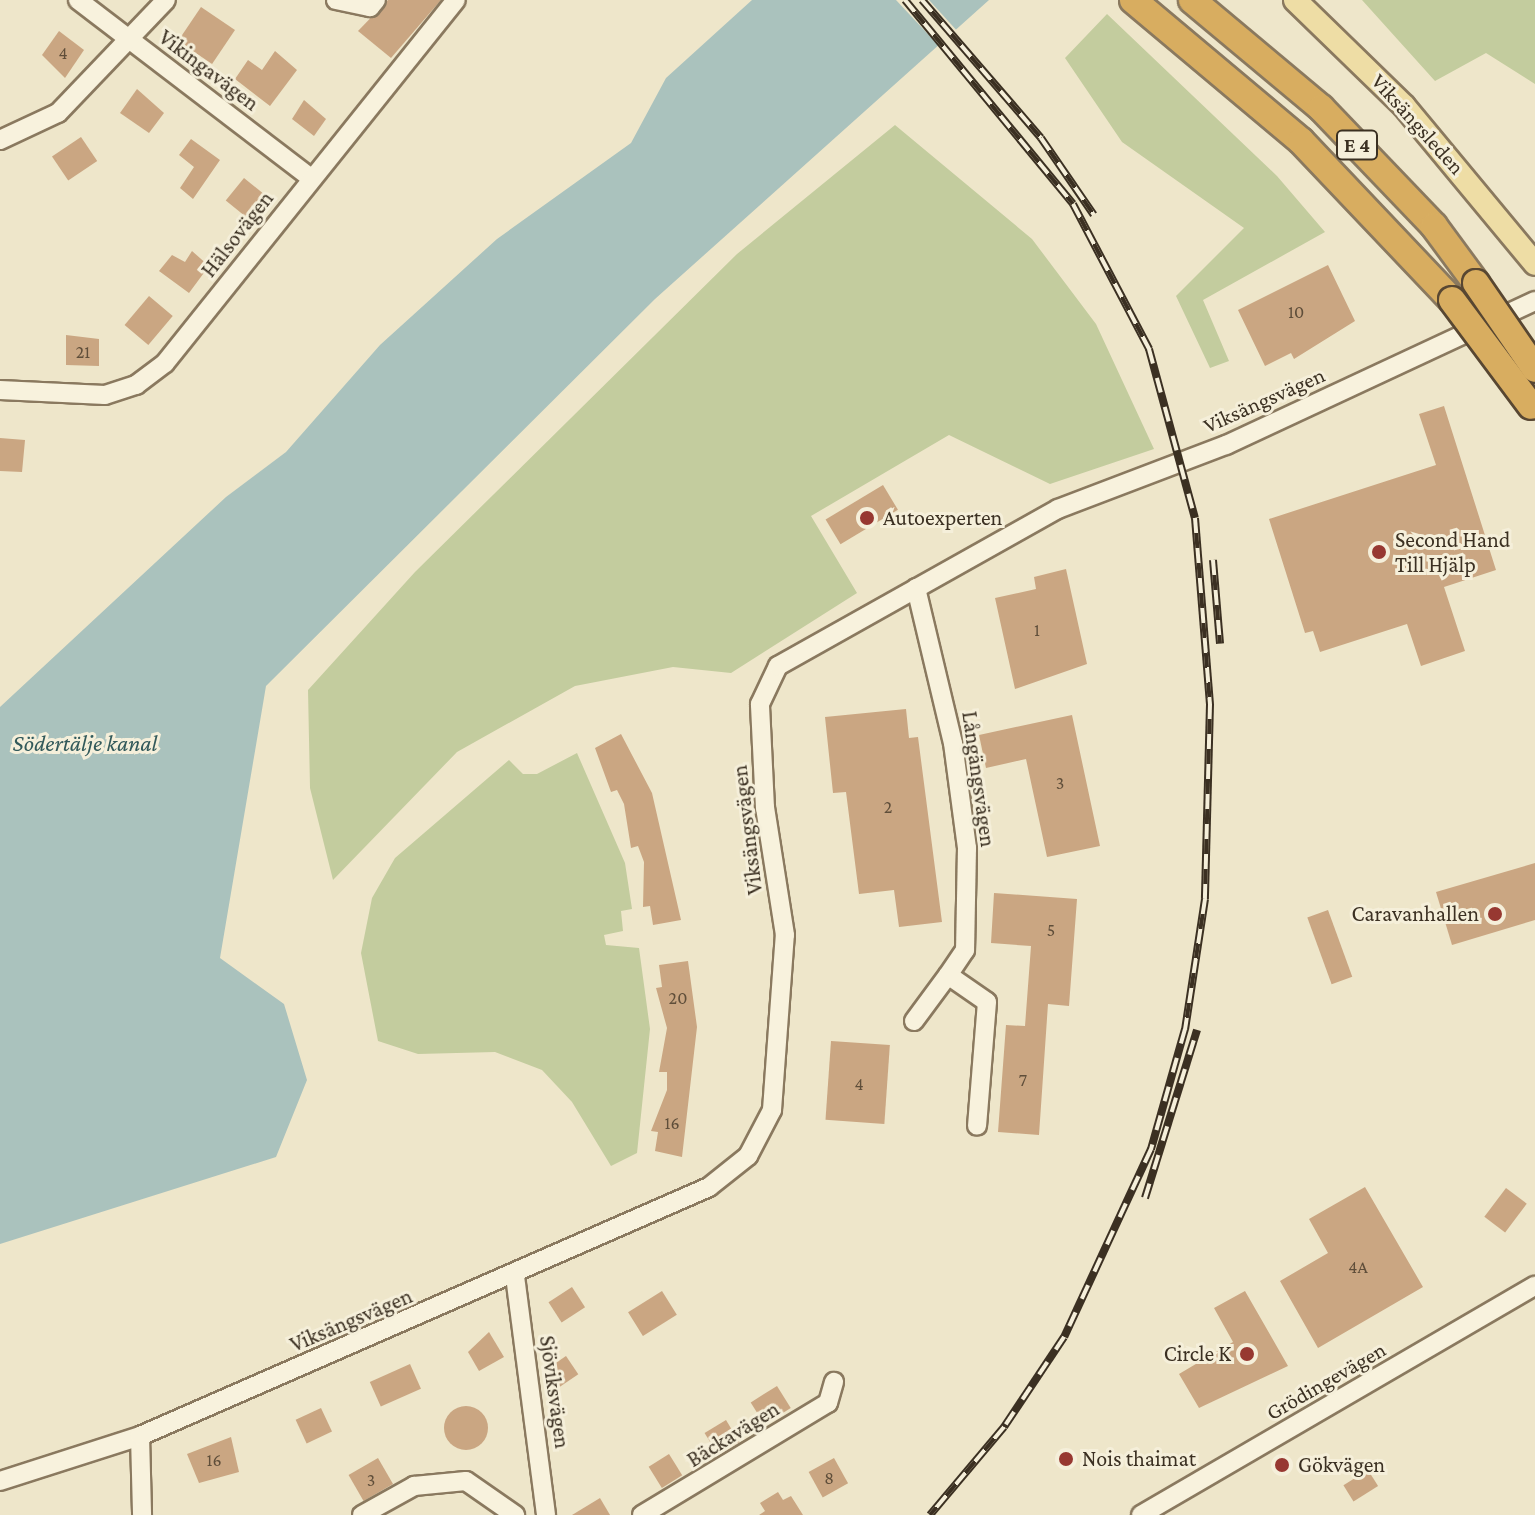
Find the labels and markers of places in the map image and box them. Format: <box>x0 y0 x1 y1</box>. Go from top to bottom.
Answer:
place label: Autoexperten <box>883 505 1002 531</box>
marker: Autoexperten <box>858 509 876 527</box>
place label: Second Hand Till Hjälp <box>1395 526 1510 578</box>
marker: Second Hand Till Hjälp <box>1370 543 1388 561</box>
place label: Caravanhallen <box>1351 901 1479 927</box>
marker: Caravanhallen <box>1486 905 1504 923</box>
place label: Circle K <box>1164 1341 1231 1367</box>
marker: Circle K <box>1238 1345 1256 1363</box>
place label: Nois thaimat <box>1082 1446 1196 1472</box>
marker: Nois thaimat <box>1057 1450 1075 1468</box>
place label: Gökvägen <box>1298 1452 1385 1478</box>
marker: Gökvägen <box>1273 1456 1291 1474</box>

